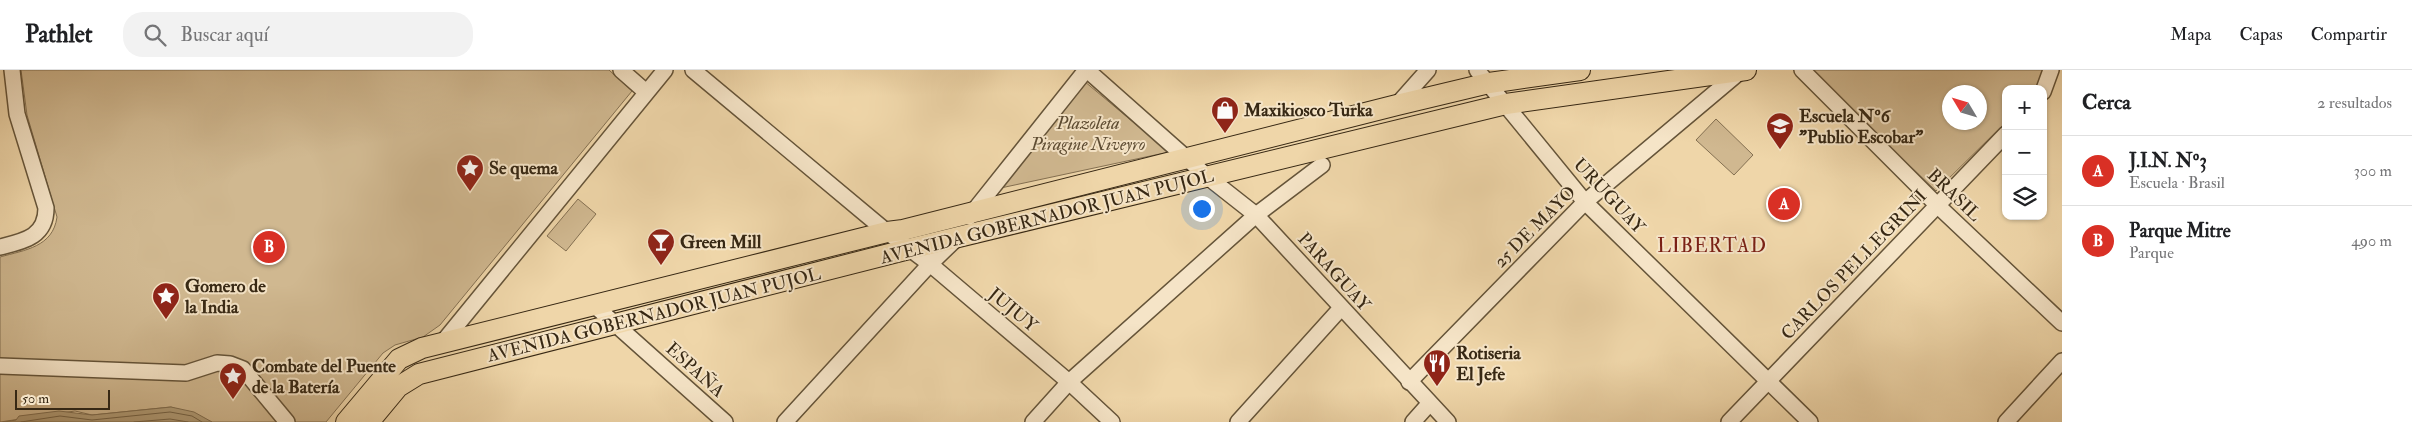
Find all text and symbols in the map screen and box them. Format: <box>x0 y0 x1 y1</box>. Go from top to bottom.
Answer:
search box <box>123 12 473 57</box>
text: Pathlet <box>25 19 93 50</box>
icon: search <box>141 21 169 49</box>
text: Buscar aquí <box>181 23 269 47</box>
text: Mapa <box>2170 23 2212 46</box>
text: Capas <box>2240 23 2283 46</box>
text: Compartir <box>2311 23 2387 46</box>
north arrow <box>1942 85 1987 130</box>
map controls <box>2002 85 2047 220</box>
button: + <box>2002 85 2047 130</box>
text: Cerca <box>2082 89 2131 116</box>
text: 2 resultados <box>2317 93 2392 113</box>
shop icon: Maxikiosco Turka <box>1210 95 1240 134</box>
place label: Maxikiosco Turka <box>1243 99 1373 122</box>
place label: Escuela Nº6 "Publio Escobar" <box>1799 105 1923 149</box>
school or university icon: Escuela Nº6 "Publio Escobar" <box>1765 111 1795 150</box>
park label: Plazoleta Piragine Niveyro <box>1030 112 1145 156</box>
button: − <box>2002 130 2047 175</box>
text: J.I.N. Nº3 <box>2129 149 2207 173</box>
place icon: Se quema <box>455 153 485 192</box>
street label: URUGUAY <box>1568 153 1650 239</box>
place label: Se quema <box>489 157 559 180</box>
text: A <box>2093 161 2103 181</box>
text: 300 m <box>2354 161 2392 181</box>
street label: AVENIDA GOBERNADOR JUAN PUJOL <box>877 164 1216 270</box>
street label: BRASIL <box>1922 164 1986 226</box>
text: Escuela · Brasil <box>2129 173 2225 193</box>
button: layers <box>2002 175 2047 220</box>
street label: 25 DE MAYO <box>1489 181 1581 273</box>
pin: A <box>1768 185 1800 223</box>
street label: CARLOS PELLEGRINI <box>1777 185 1931 345</box>
your location <box>1189 196 1215 222</box>
text: Parque Mitre <box>2129 219 2231 243</box>
bar icon: Green Mill <box>646 227 676 266</box>
pin: B <box>253 228 285 266</box>
street label: PARAGUAY <box>1293 228 1376 317</box>
place label: Green Mill <box>680 231 762 254</box>
text: B <box>2093 231 2103 251</box>
text: 490 m <box>2351 231 2392 251</box>
district label: LIBERTAD <box>1657 234 1767 258</box>
text: Parque <box>2129 243 2174 263</box>
street label: AVENIDA GOBERNADOR JUAN PUJOL <box>484 262 823 368</box>
place label: Gomero de la India <box>184 275 266 319</box>
place icon: Gomero de la India <box>151 281 181 320</box>
street label: JUJUY <box>983 282 1043 338</box>
street label: ESPAÑA <box>661 337 730 403</box>
place label: Rotiseria El Jefe <box>1456 342 1521 386</box>
restaurant icon: Rotiseria El Jefe <box>1422 348 1452 387</box>
place label: Combate del Puente de la Batería <box>252 355 396 399</box>
place icon: Combate del Puente de la Batería <box>218 361 248 400</box>
scale bar <box>15 387 110 410</box>
text: 50 m <box>22 390 49 407</box>

